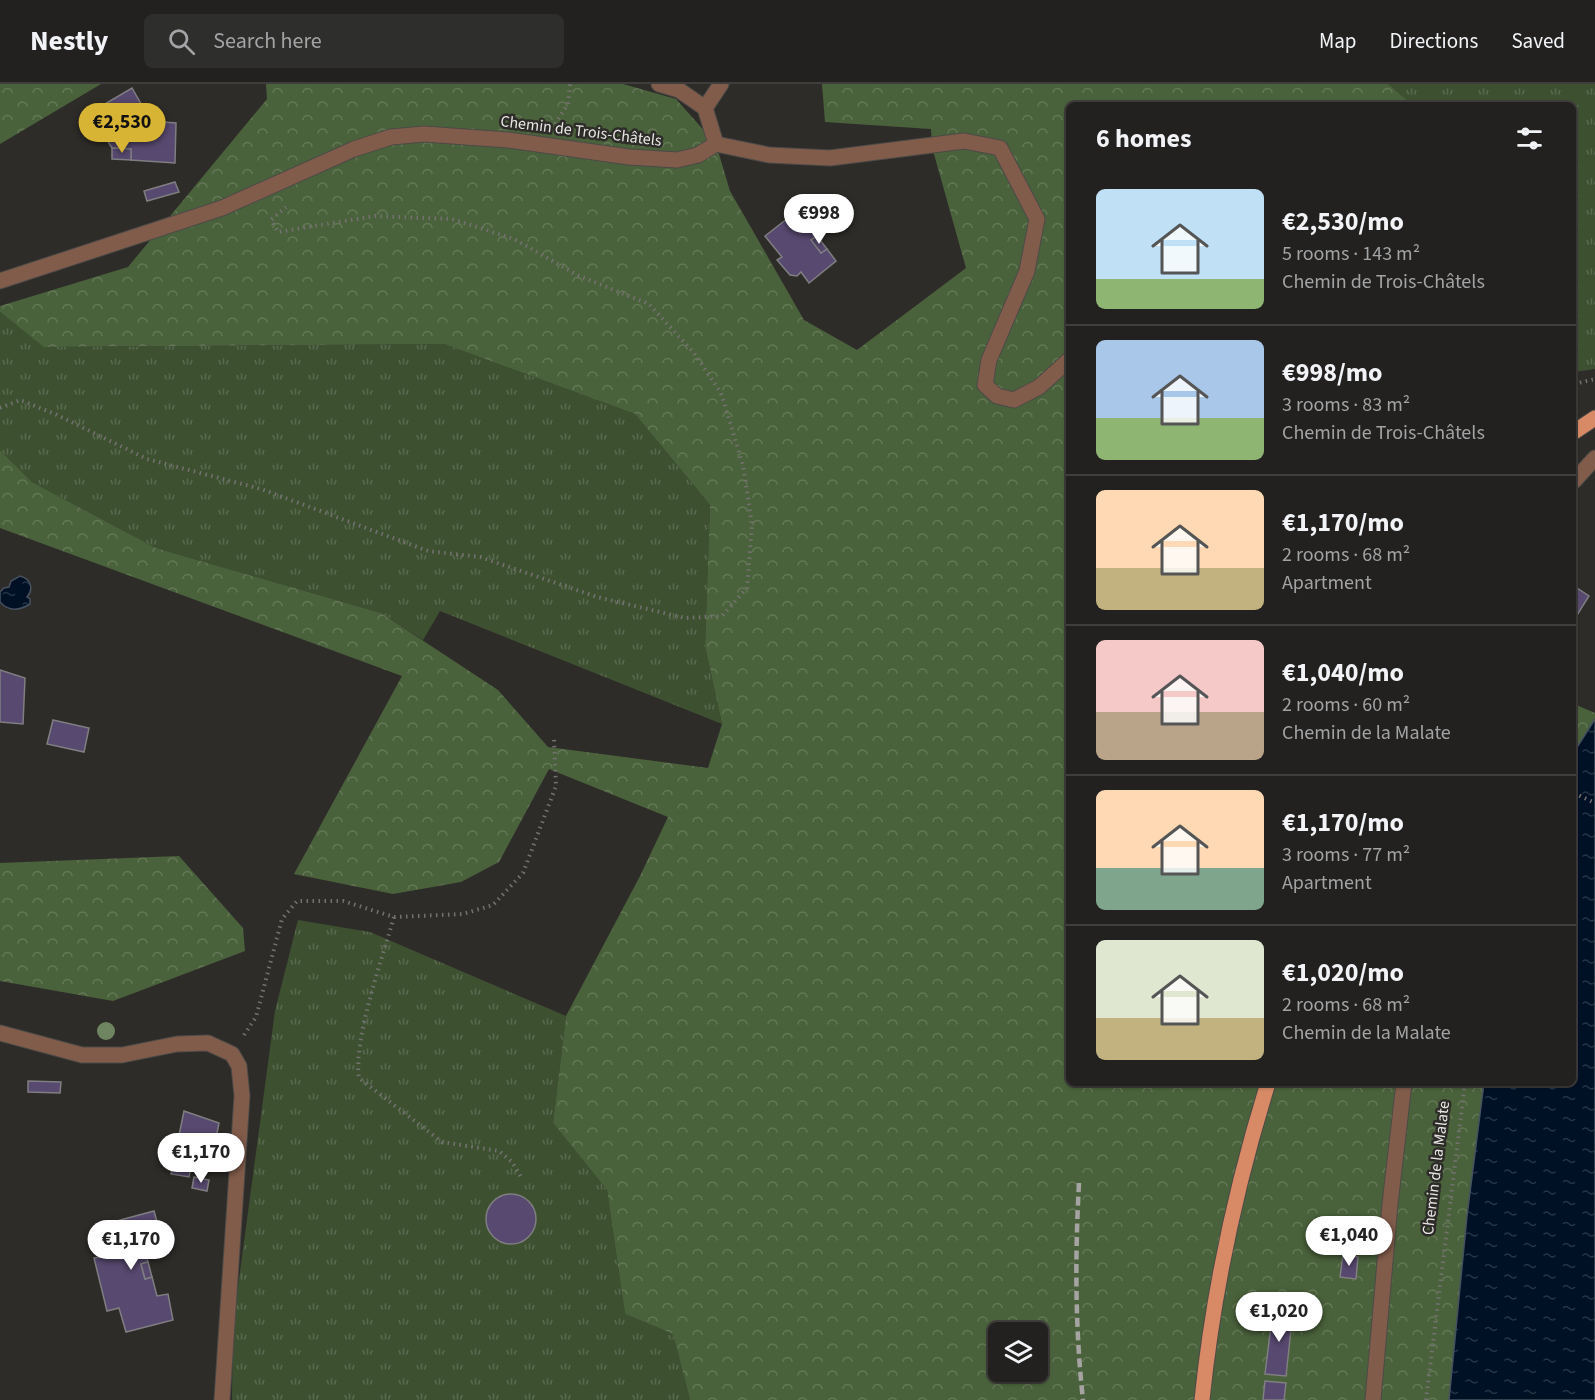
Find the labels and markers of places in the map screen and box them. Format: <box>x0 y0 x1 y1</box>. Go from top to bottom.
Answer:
pin: €2,530 <box>73 103 171 154</box>
pin: €998 <box>783 194 855 245</box>
pin: €1,170 <box>152 1133 250 1184</box>
pin: €1,040 <box>1300 1216 1398 1267</box>
pin: €1,170 <box>82 1220 180 1271</box>
pin: €1,020 <box>1230 1292 1328 1343</box>

